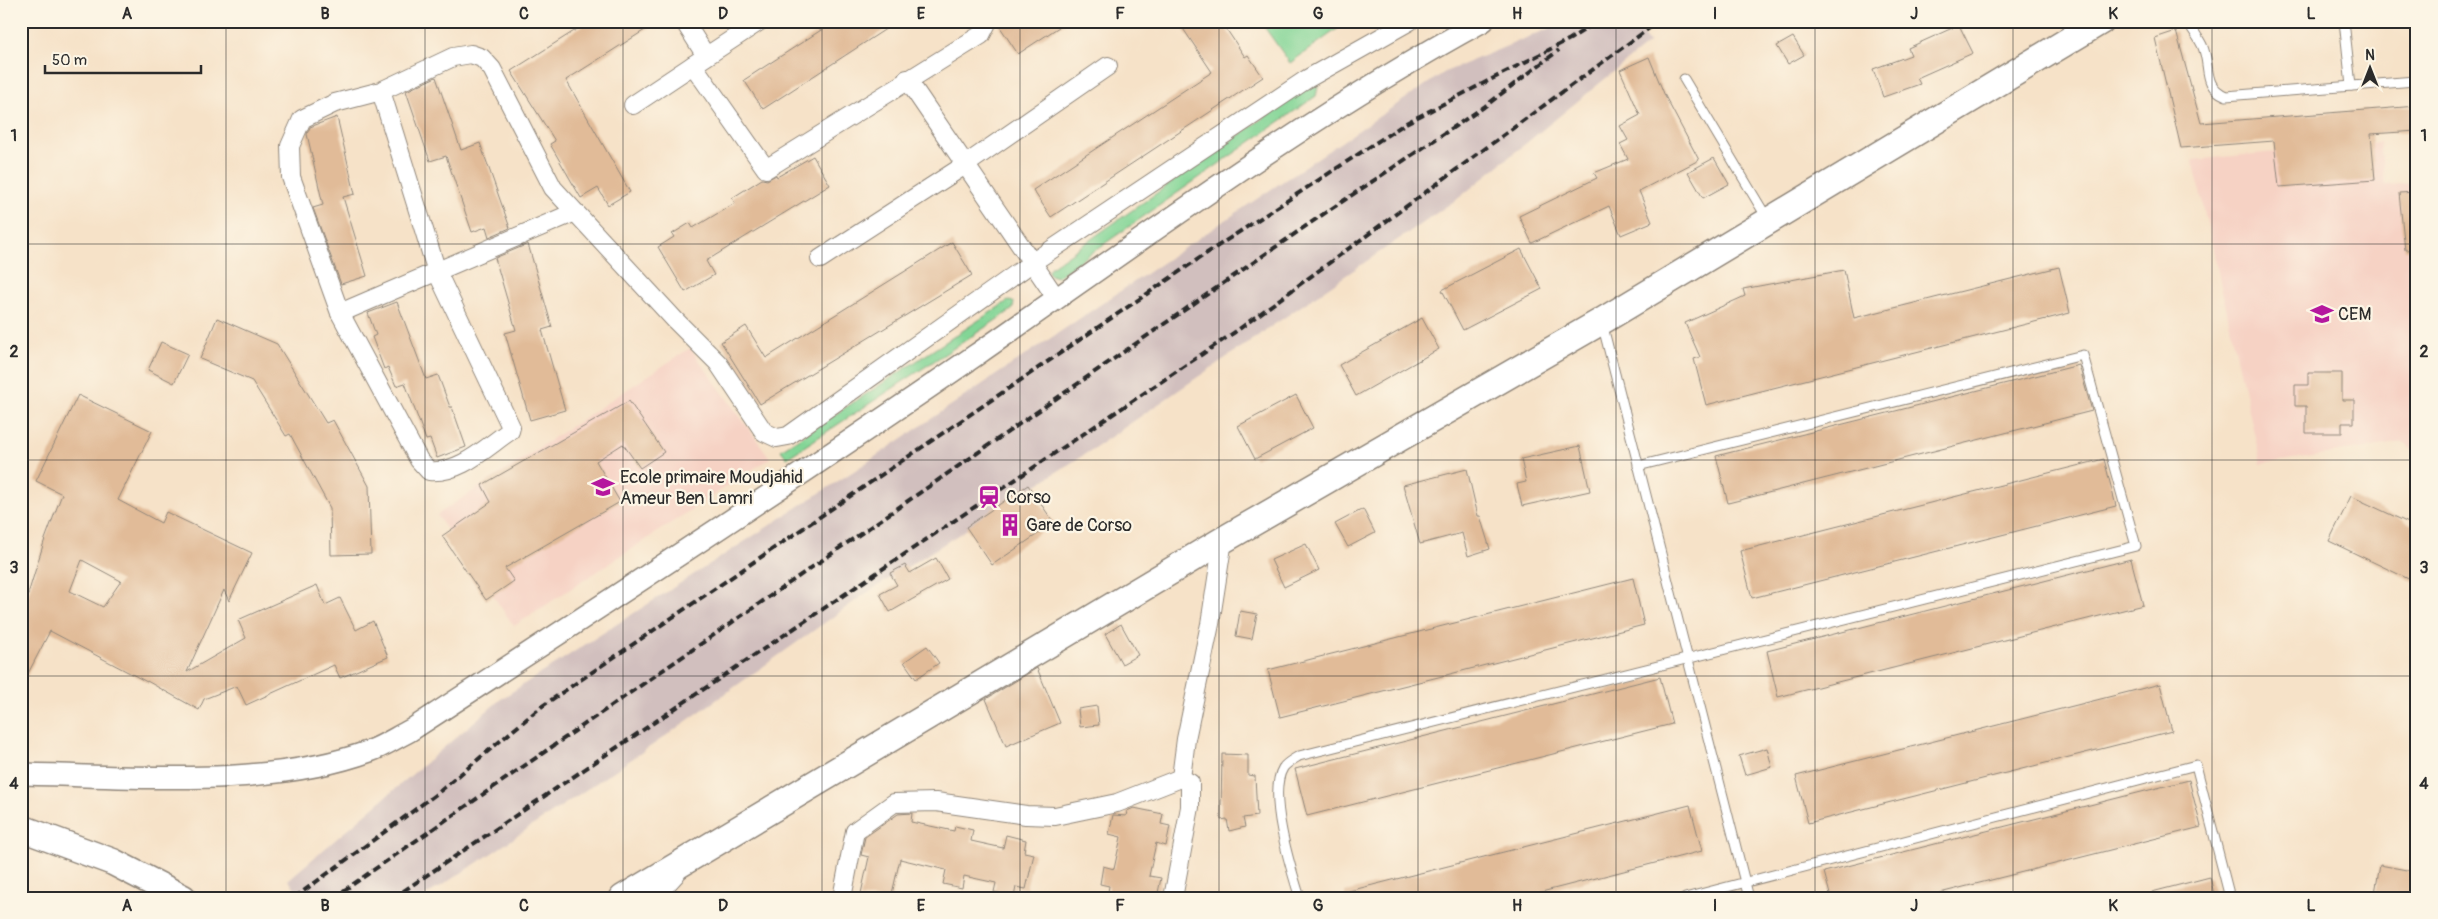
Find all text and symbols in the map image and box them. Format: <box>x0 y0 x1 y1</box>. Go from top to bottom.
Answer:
text: A <box>122 4 133 24</box>
text: B <box>320 4 330 24</box>
text: C <box>519 4 529 24</box>
text: D <box>718 4 728 24</box>
text: E <box>917 4 926 24</box>
text: F <box>1115 4 1125 24</box>
text: G <box>1313 4 1324 24</box>
text: H <box>1512 4 1522 24</box>
text: I <box>1713 4 1717 24</box>
text: J <box>1910 4 1918 24</box>
text: K <box>2108 4 2118 24</box>
text: L <box>2306 4 2316 24</box>
scale bar <box>45 42 201 74</box>
north arrow <box>2346 42 2396 92</box>
text: N <box>2365 47 2375 64</box>
text: 50 m <box>52 51 87 70</box>
text: 1 <box>11 126 17 146</box>
text: 1 <box>2421 126 2427 146</box>
school or university icon: CEM <box>2309 301 2335 327</box>
place label: CEM <box>2338 303 2371 326</box>
text: 2 <box>10 342 19 362</box>
text: 2 <box>2420 342 2429 362</box>
place label: Ecole primaire Moudjahid Ameur Ben Lamri <box>620 466 803 510</box>
school or university icon: Ecole primaire Moudjahid Ameur Ben Lamri <box>590 474 616 500</box>
station icon: Corso <box>976 484 1002 510</box>
place label: Corso <box>1006 486 1051 509</box>
building icon: Gare de Corso <box>997 512 1023 538</box>
place label: Gare de Corso <box>1026 514 1132 537</box>
text: 3 <box>10 558 19 578</box>
text: 3 <box>2420 558 2429 578</box>
text: 4 <box>9 774 19 794</box>
text: 4 <box>2419 774 2429 794</box>
text: A <box>122 896 133 916</box>
text: B <box>320 896 330 916</box>
text: C <box>519 896 529 916</box>
text: D <box>718 896 728 916</box>
text: E <box>917 896 926 916</box>
text: F <box>1115 896 1125 916</box>
text: G <box>1313 896 1324 916</box>
text: H <box>1512 896 1522 916</box>
text: I <box>1713 896 1717 916</box>
text: J <box>1910 896 1918 916</box>
text: K <box>2108 896 2118 916</box>
text: L <box>2306 896 2316 916</box>

